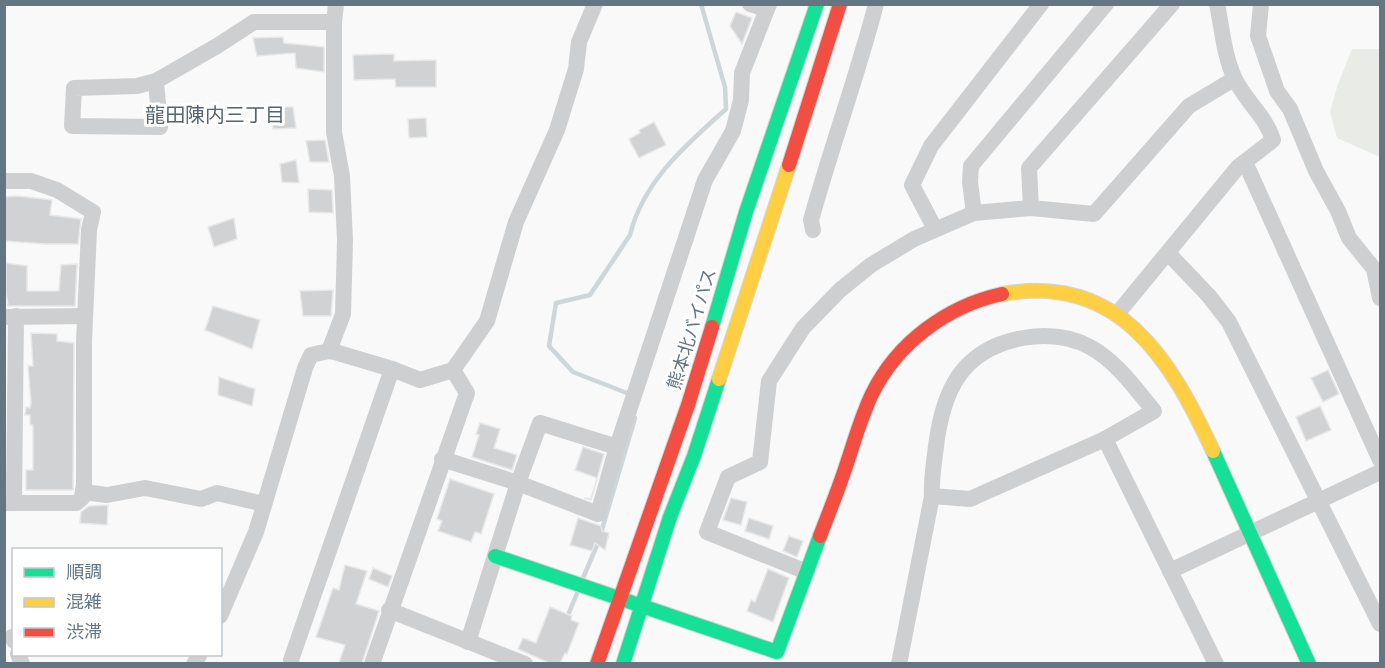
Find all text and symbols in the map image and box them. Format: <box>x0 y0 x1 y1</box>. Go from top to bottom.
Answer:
district label: 龍田陳内三丁目 <box>145 103 285 127</box>
street label: 熊本北バイパス <box>663 266 720 392</box>
legend <box>12 548 222 656</box>
text: 順調 <box>66 561 102 582</box>
text: 混雑 <box>66 591 102 612</box>
text: 渋滞 <box>66 621 102 642</box>

